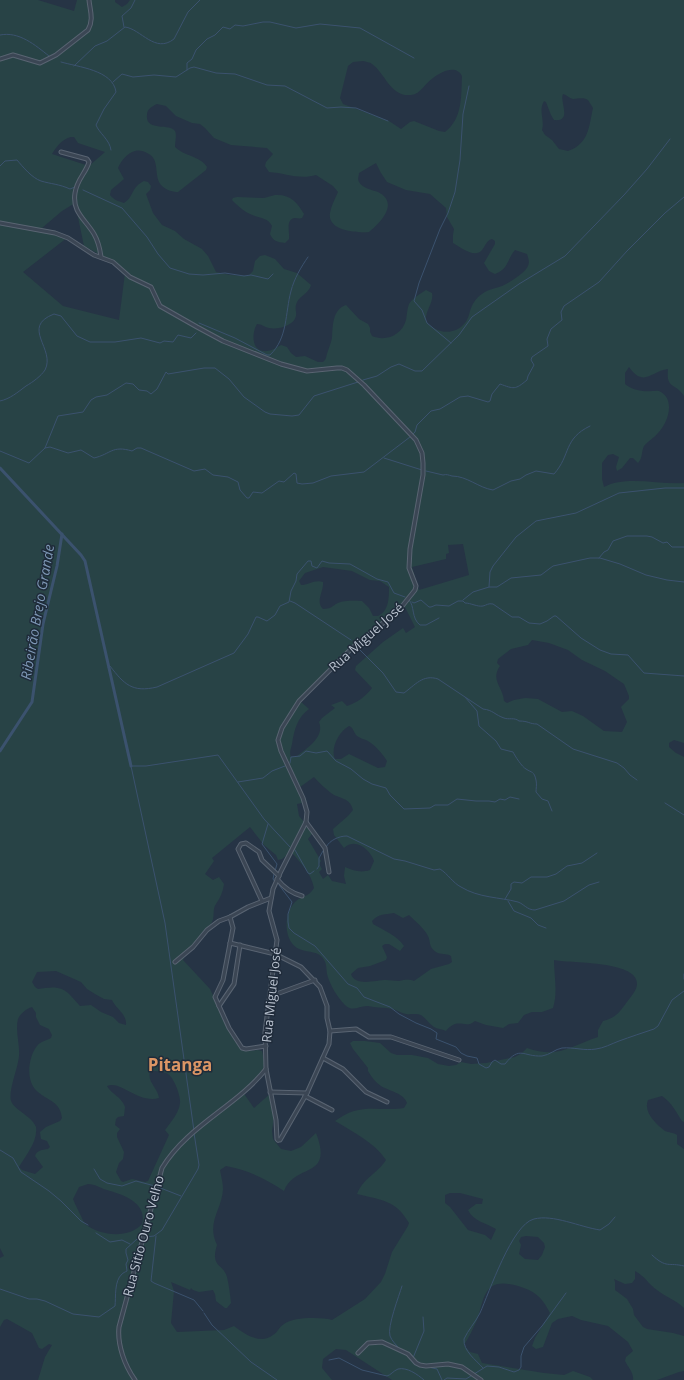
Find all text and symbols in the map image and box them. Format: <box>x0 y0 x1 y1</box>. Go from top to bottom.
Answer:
water label: Ribeirão Brejo Grande <box>16 543 58 681</box>
street label: Rua Miguel José <box>325 598 407 676</box>
street label: Rua Miguel José <box>257 947 285 1043</box>
district label: Pitanga <box>148 1053 212 1076</box>
street label: Rua Sitio Ouro Velho <box>118 1173 168 1299</box>

